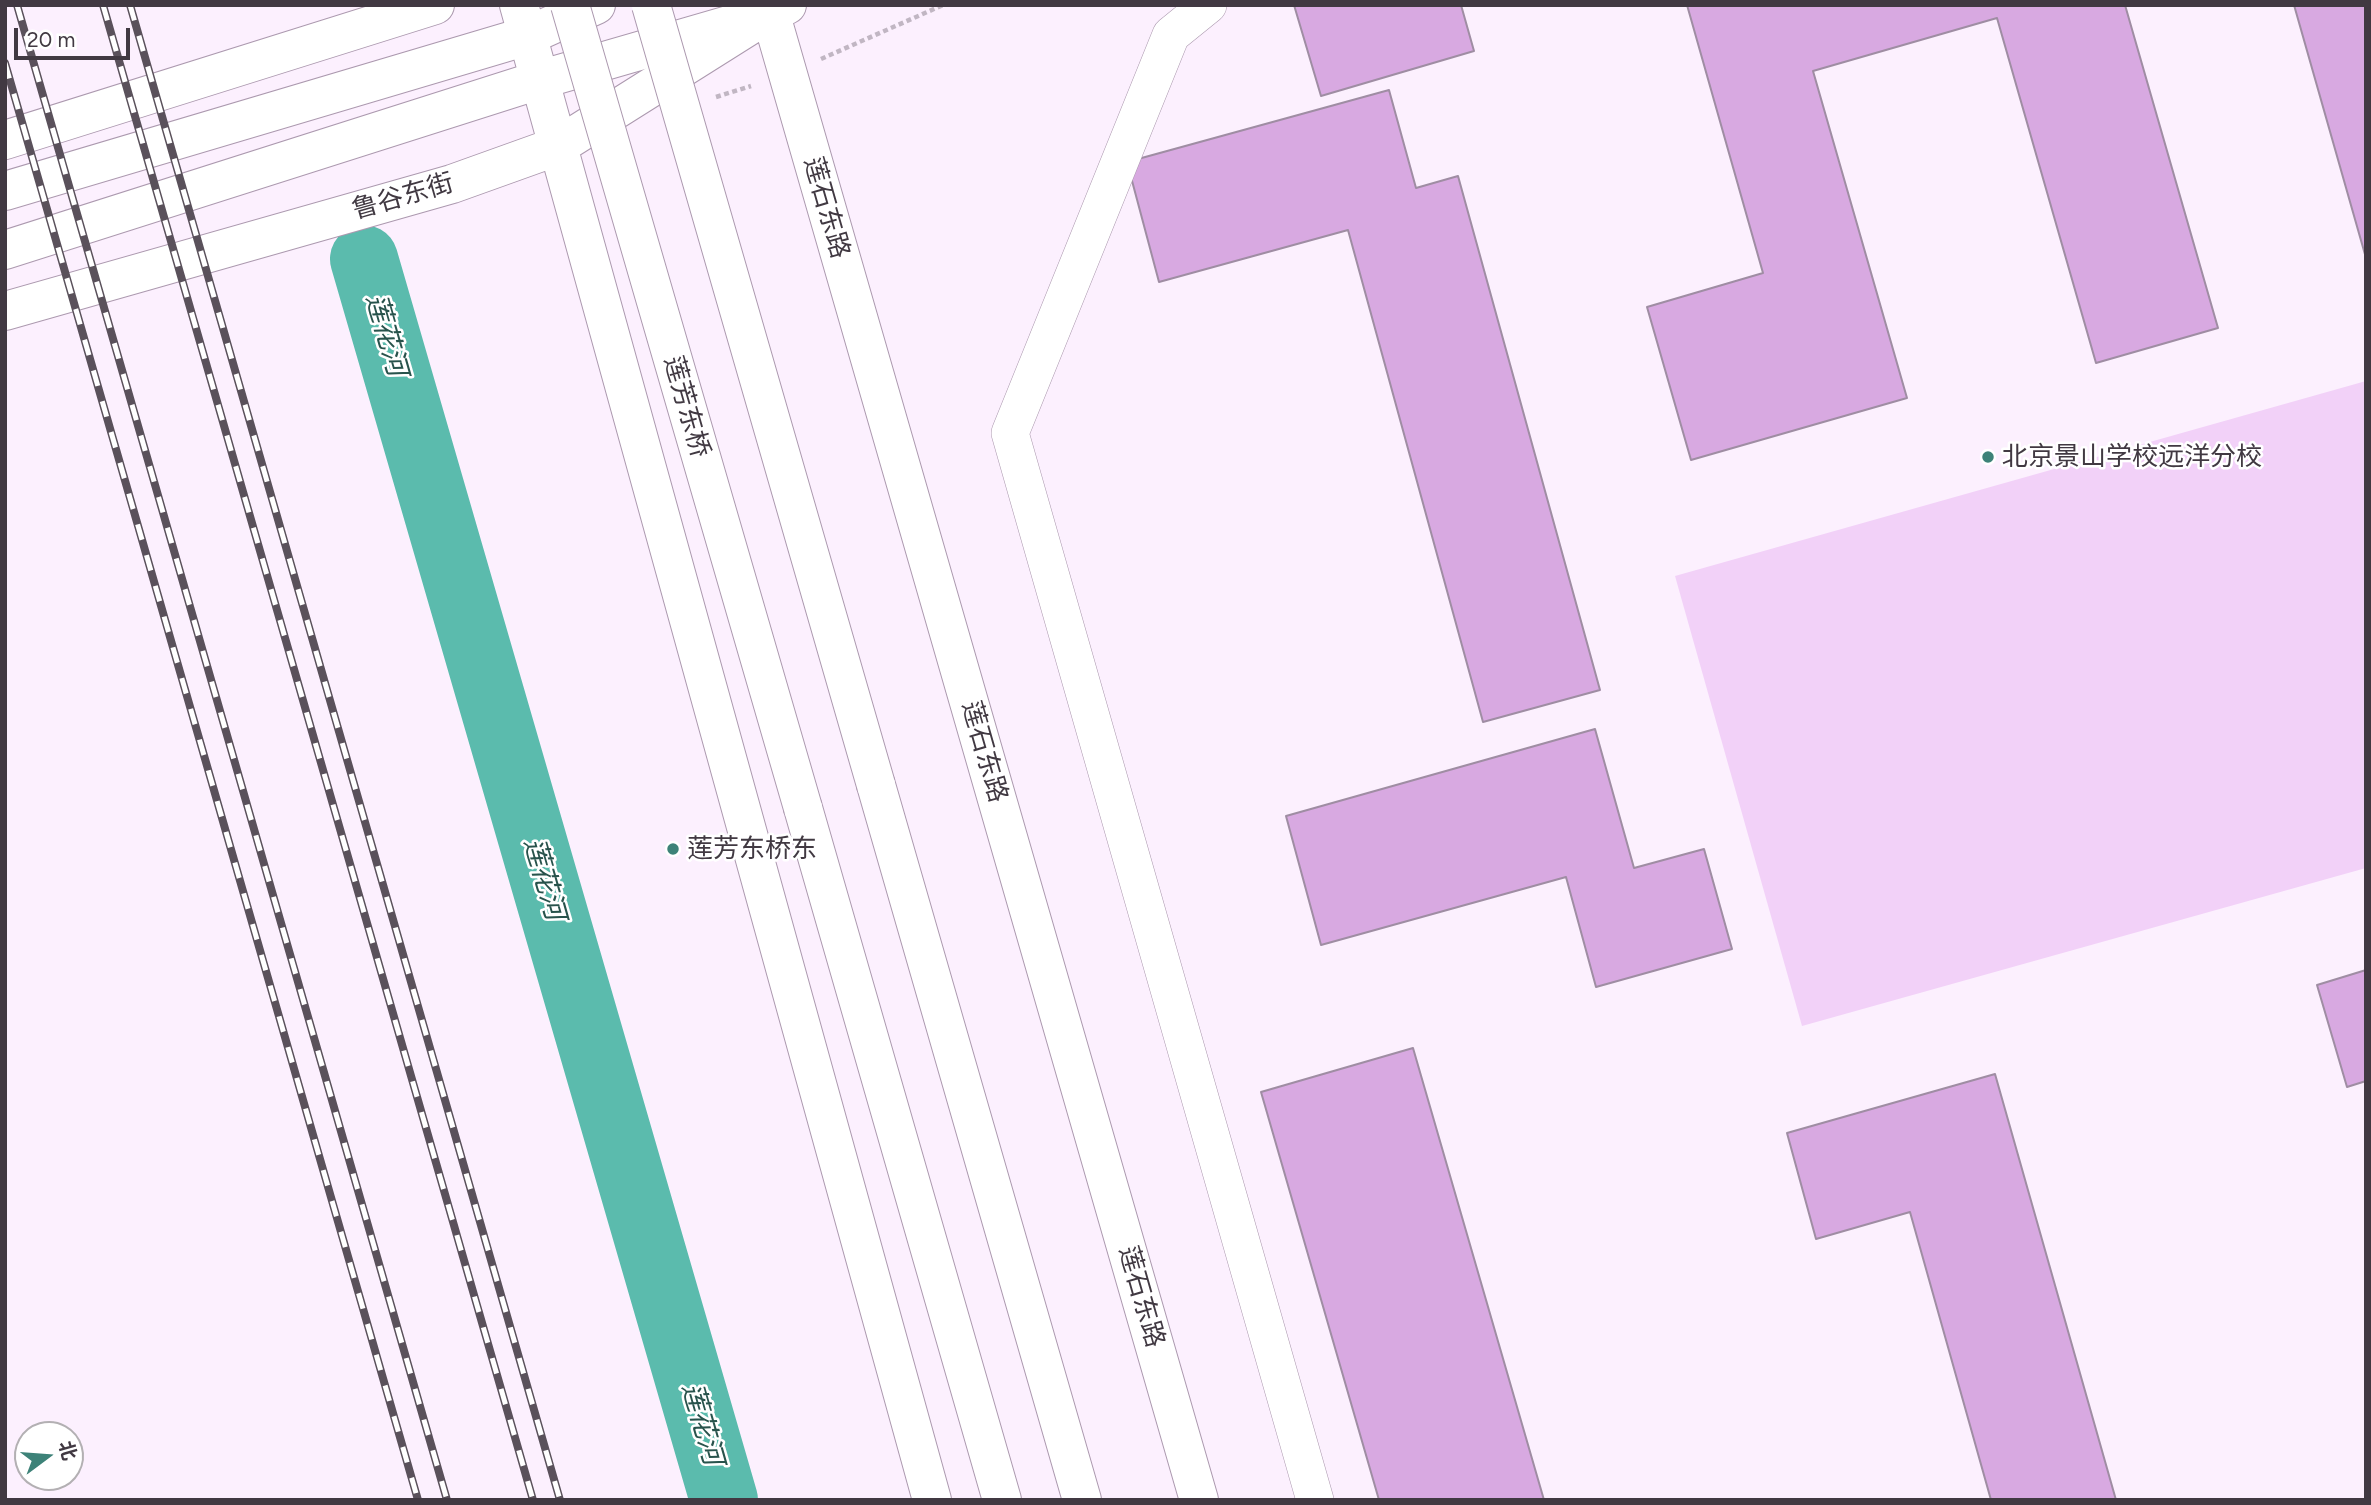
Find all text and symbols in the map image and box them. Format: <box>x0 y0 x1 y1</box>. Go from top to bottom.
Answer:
scale bar <box>18 14 133 58</box>
text: 20 m <box>27 27 75 52</box>
street label: 莲石东路 <box>797 154 855 262</box>
street label: 鲁谷东街 <box>349 168 457 226</box>
water label: 莲花河 <box>358 290 414 380</box>
street label: 莲芳东桥 <box>657 353 715 461</box>
place label: 北京景山学校远洋分校 <box>2002 441 2262 473</box>
marker: 北京景山学校远洋分校 <box>1980 449 1996 465</box>
street label: 莲石东路 <box>955 698 1013 806</box>
place label: 莲芳东桥东 <box>687 833 817 865</box>
water label: 莲花河 <box>516 834 572 924</box>
marker: 莲芳东桥东 <box>665 841 681 857</box>
street label: 莲石东路 <box>1112 1243 1170 1351</box>
water label: 莲花河 <box>674 1379 730 1469</box>
north arrow <box>14 1421 84 1491</box>
text: 北 <box>54 1438 81 1463</box>

